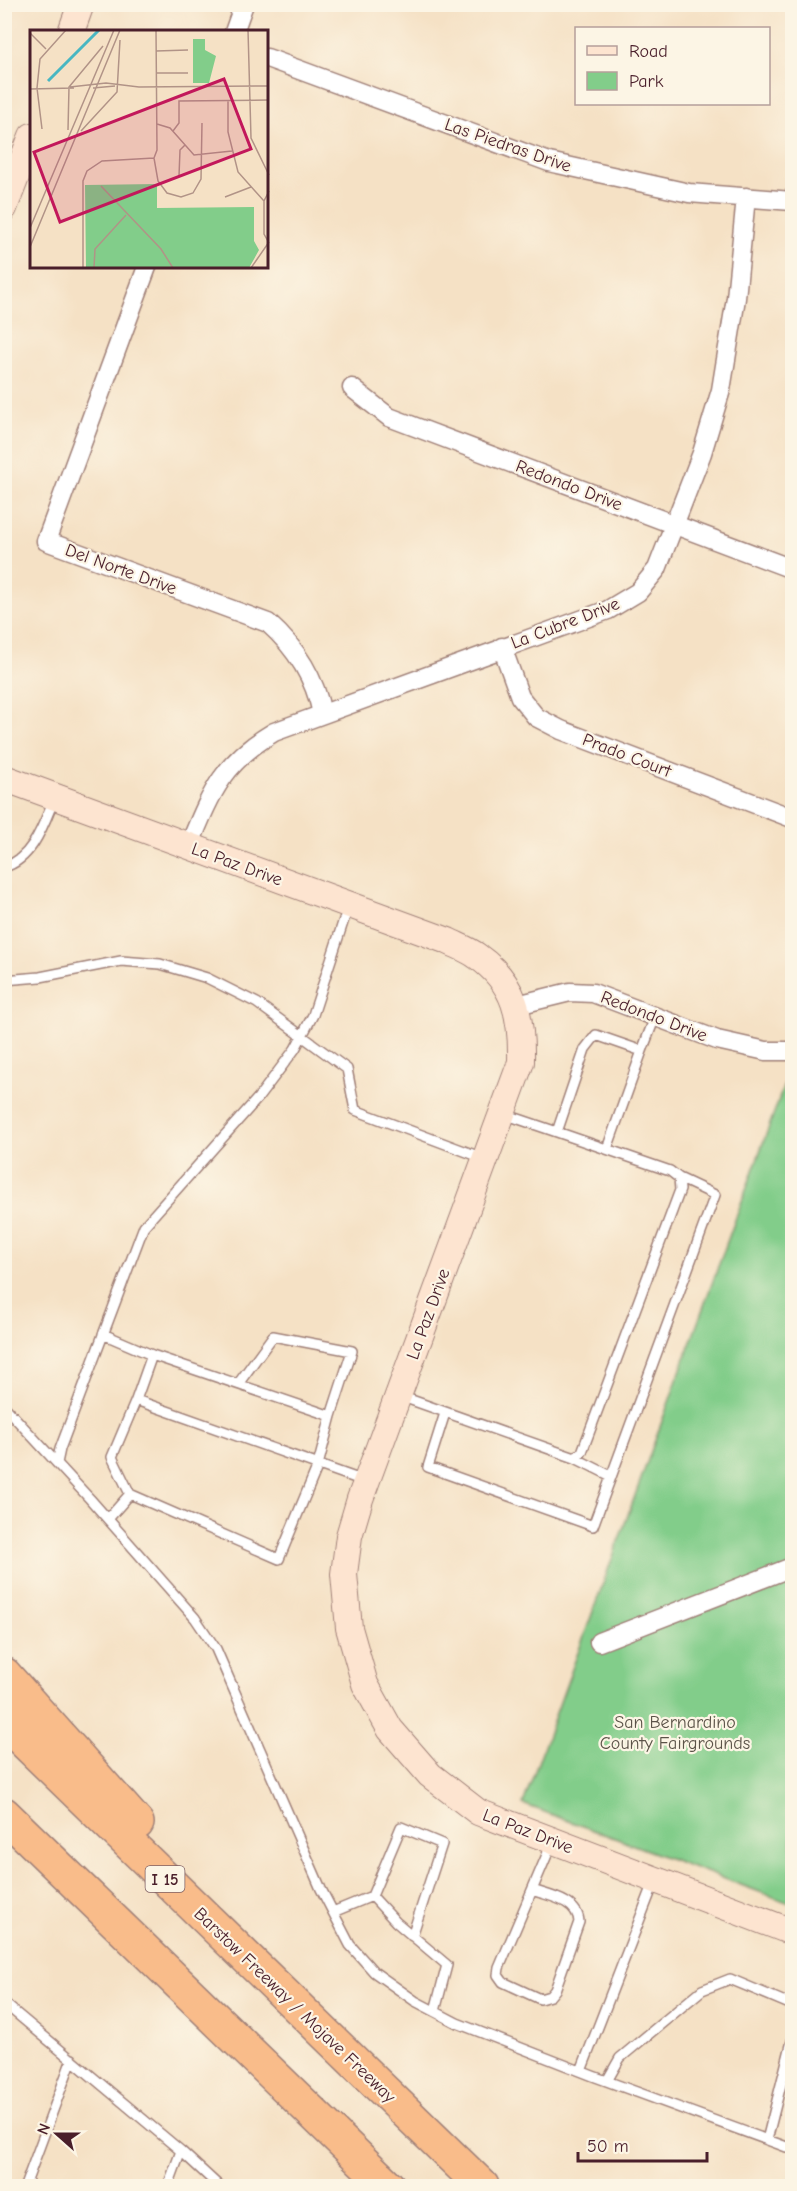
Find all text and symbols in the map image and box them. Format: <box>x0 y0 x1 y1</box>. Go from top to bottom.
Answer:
legend <box>575 27 770 105</box>
inset map <box>30 30 268 268</box>
text: Road <box>629 41 668 62</box>
text: Park <box>629 71 664 92</box>
street label: Las Piedras Drive <box>442 114 574 177</box>
street label: Redondo Drive <box>513 456 625 515</box>
street label: Del Norte Drive <box>62 540 179 599</box>
street label: La Cubre Drive <box>508 593 622 654</box>
street label: Prado Court <box>580 729 675 782</box>
street label: La Paz Drive <box>189 838 285 891</box>
street label: Redondo Drive <box>598 987 710 1046</box>
street label: La Paz Drive <box>402 1266 455 1362</box>
park label: San Bernardino County Fairgrounds <box>600 1712 750 1754</box>
street label: La Paz Drive <box>480 1805 576 1858</box>
road number: I 15 <box>146 1866 184 1892</box>
street label: Barstow Freeway / Mojave Freeway <box>190 1903 400 2108</box>
north arrow <box>27 2104 87 2164</box>
text: N <box>34 2121 54 2137</box>
scale bar <box>578 2125 707 2163</box>
text: 50 m <box>587 2136 629 2157</box>

